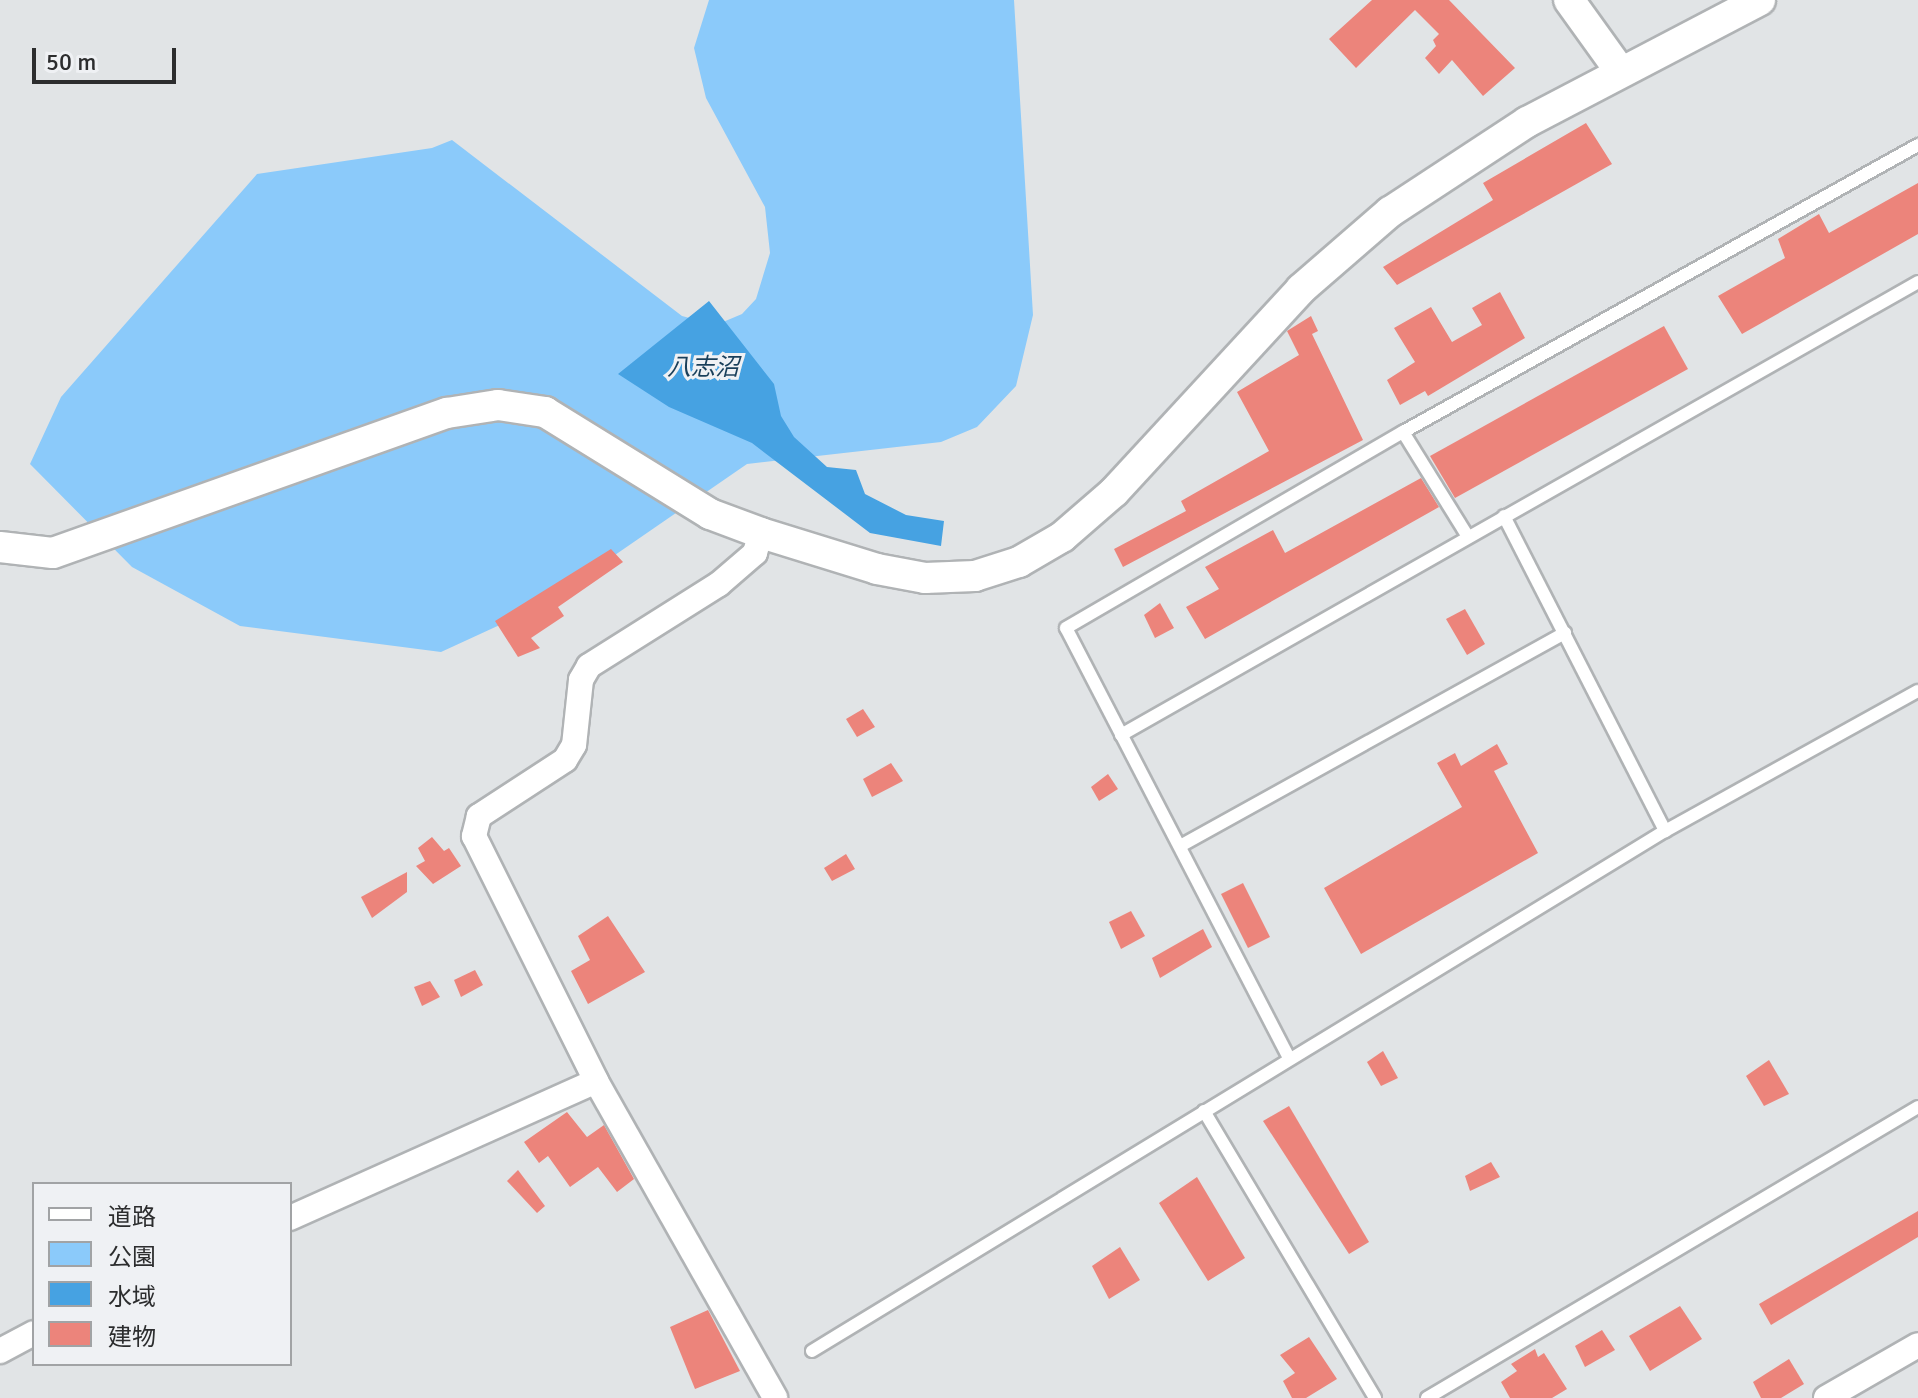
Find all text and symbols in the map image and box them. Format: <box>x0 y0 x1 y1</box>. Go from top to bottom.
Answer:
scale bar <box>36 32 180 82</box>
text: 50 m <box>46 47 96 77</box>
water label: 八志沼 <box>667 354 739 382</box>
legend <box>32 1182 292 1366</box>
text: 道路 <box>108 1202 156 1232</box>
text: 公園 <box>108 1242 156 1272</box>
text: 水域 <box>108 1282 156 1312</box>
text: 建物 <box>108 1322 156 1352</box>

